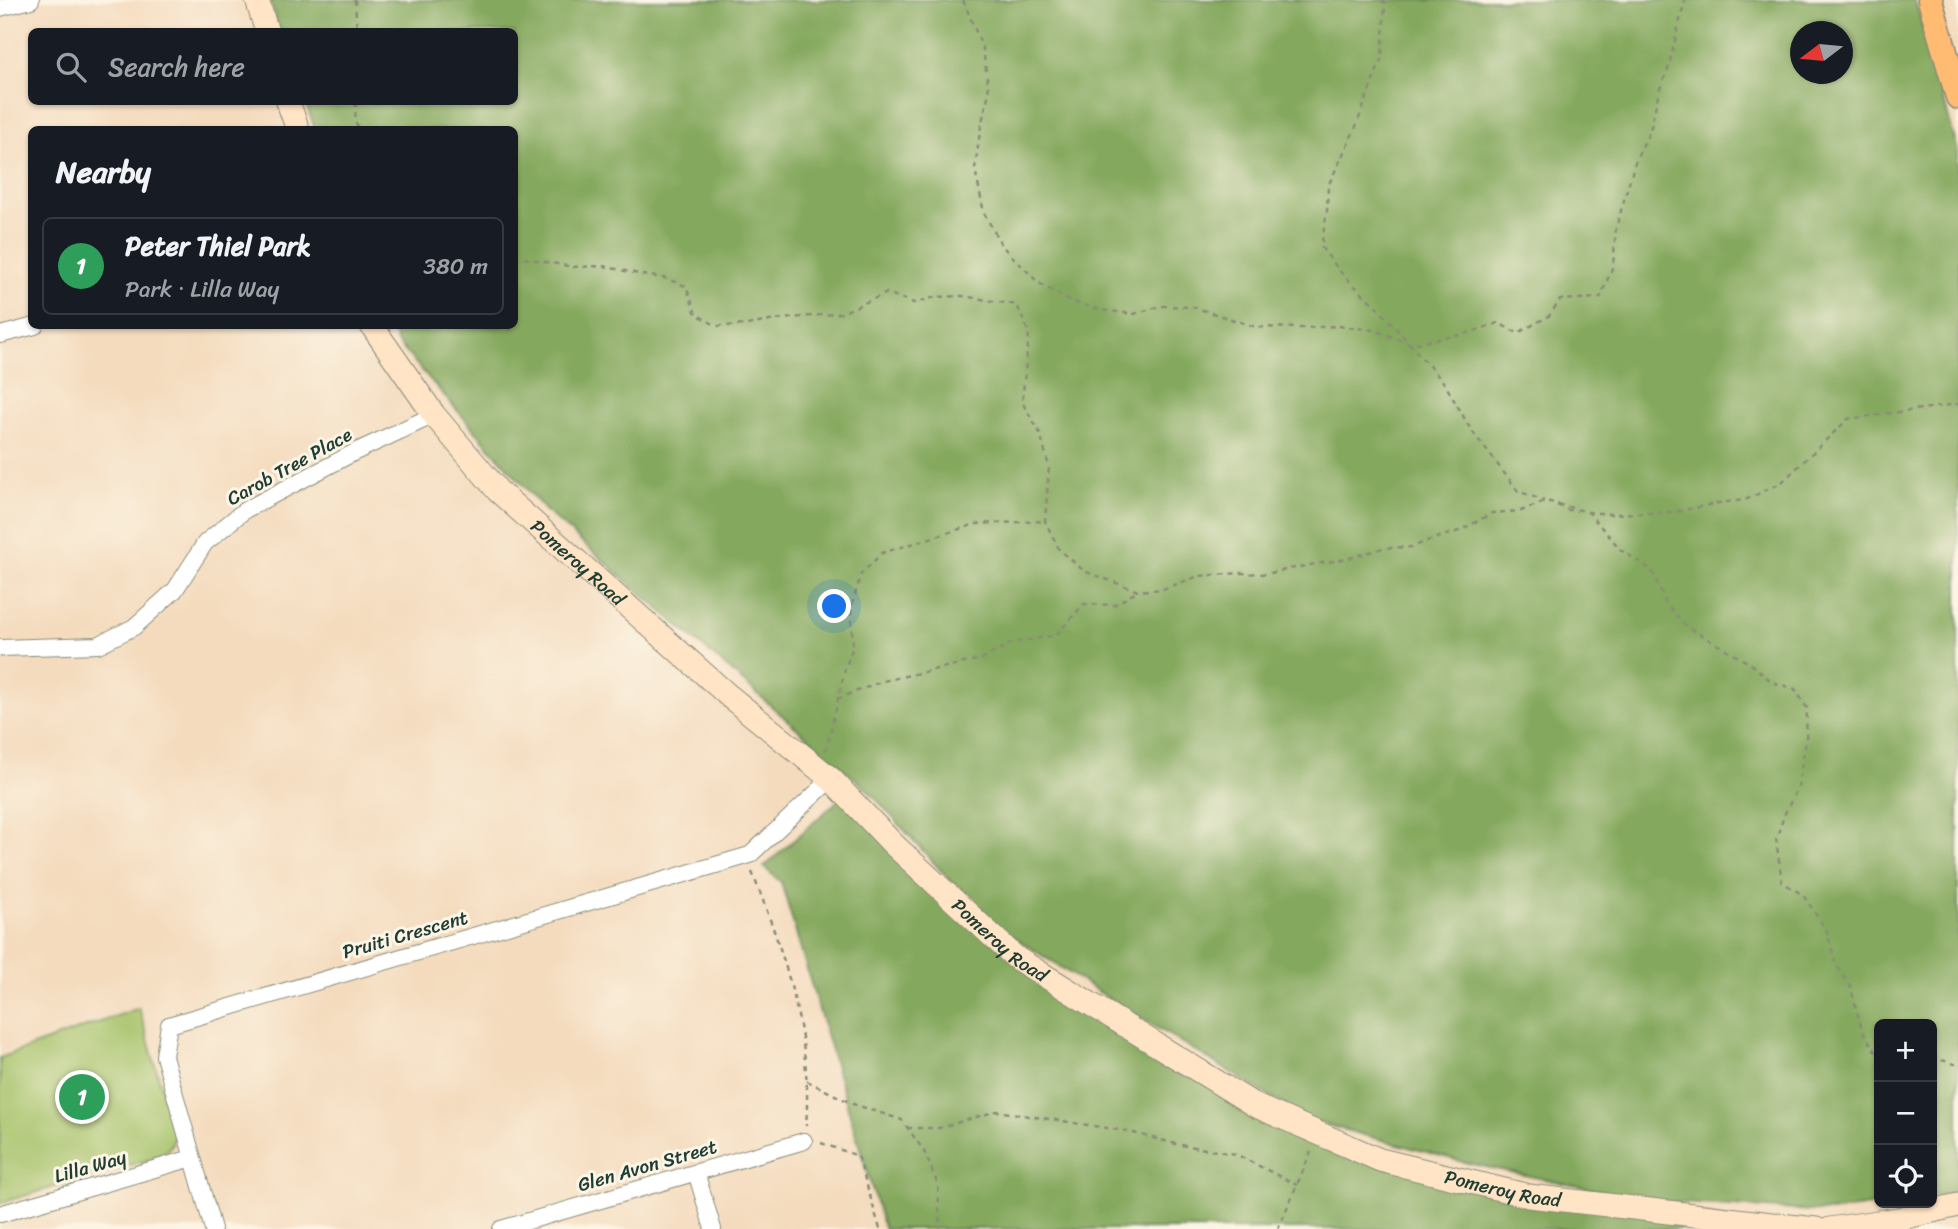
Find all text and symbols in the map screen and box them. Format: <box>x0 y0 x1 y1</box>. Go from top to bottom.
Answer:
north arrow <box>1790 21 1853 84</box>
search box <box>28 28 518 105</box>
text: Search here <box>108 44 245 90</box>
icon: search <box>52 48 90 86</box>
text: Nearby <box>56 145 151 199</box>
text: Peter Thiel Park <box>125 223 311 269</box>
text: 1 <box>76 246 86 287</box>
text: 380 m <box>423 246 488 287</box>
text: Park · Lilla Way <box>125 269 279 310</box>
street label: Carob Tree Place <box>220 418 358 515</box>
street label: Pomeroy Road <box>523 511 634 615</box>
your location <box>817 589 851 623</box>
street label: Pomeroy Road <box>944 890 1056 992</box>
street label: Pruiti Crescent <box>338 901 472 968</box>
map controls <box>1874 1019 1937 1208</box>
button: + <box>1874 1019 1937 1082</box>
pin: 1 <box>59 1071 105 1123</box>
button: − <box>1874 1082 1937 1145</box>
street label: Glen Avon Street <box>574 1130 721 1201</box>
street label: Lilla Way <box>50 1140 130 1192</box>
button: locate <box>1874 1145 1937 1208</box>
street label: Pomeroy Road <box>1441 1160 1565 1217</box>

